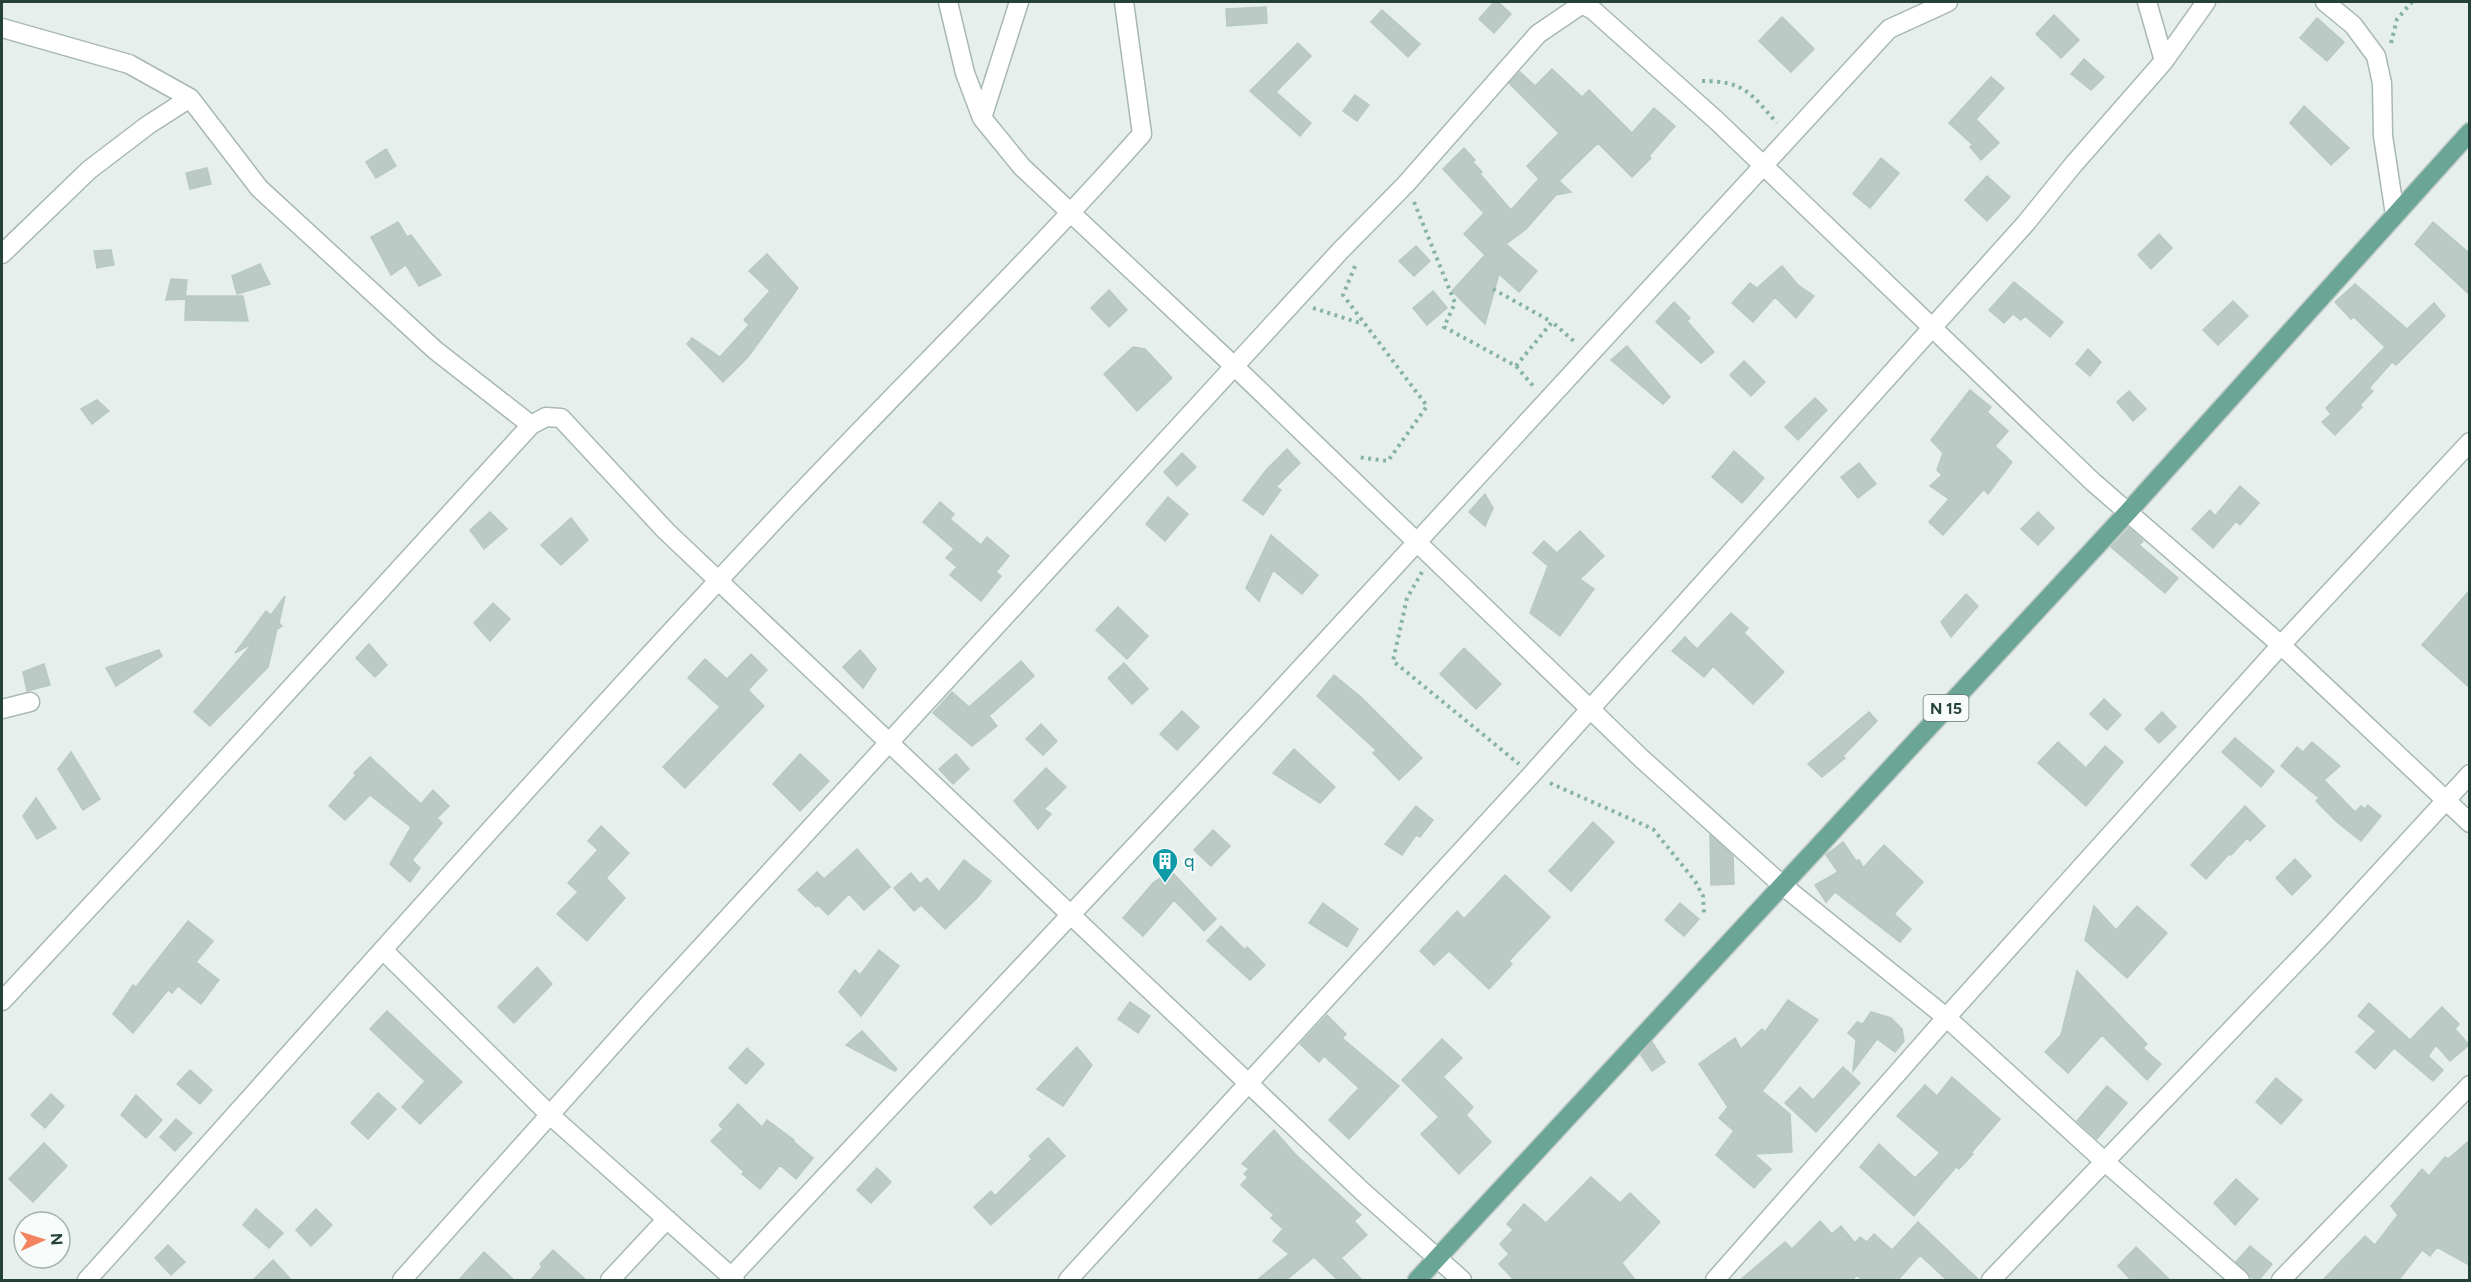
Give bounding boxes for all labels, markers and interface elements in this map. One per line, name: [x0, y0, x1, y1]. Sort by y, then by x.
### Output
road number: N 15: [1924, 695, 1968, 721]
building icon: q: [1150, 846, 1180, 884]
place label: q: [1184, 850, 1194, 872]
north arrow: [12, 1210, 72, 1270]
text: N: [47, 1233, 66, 1246]

